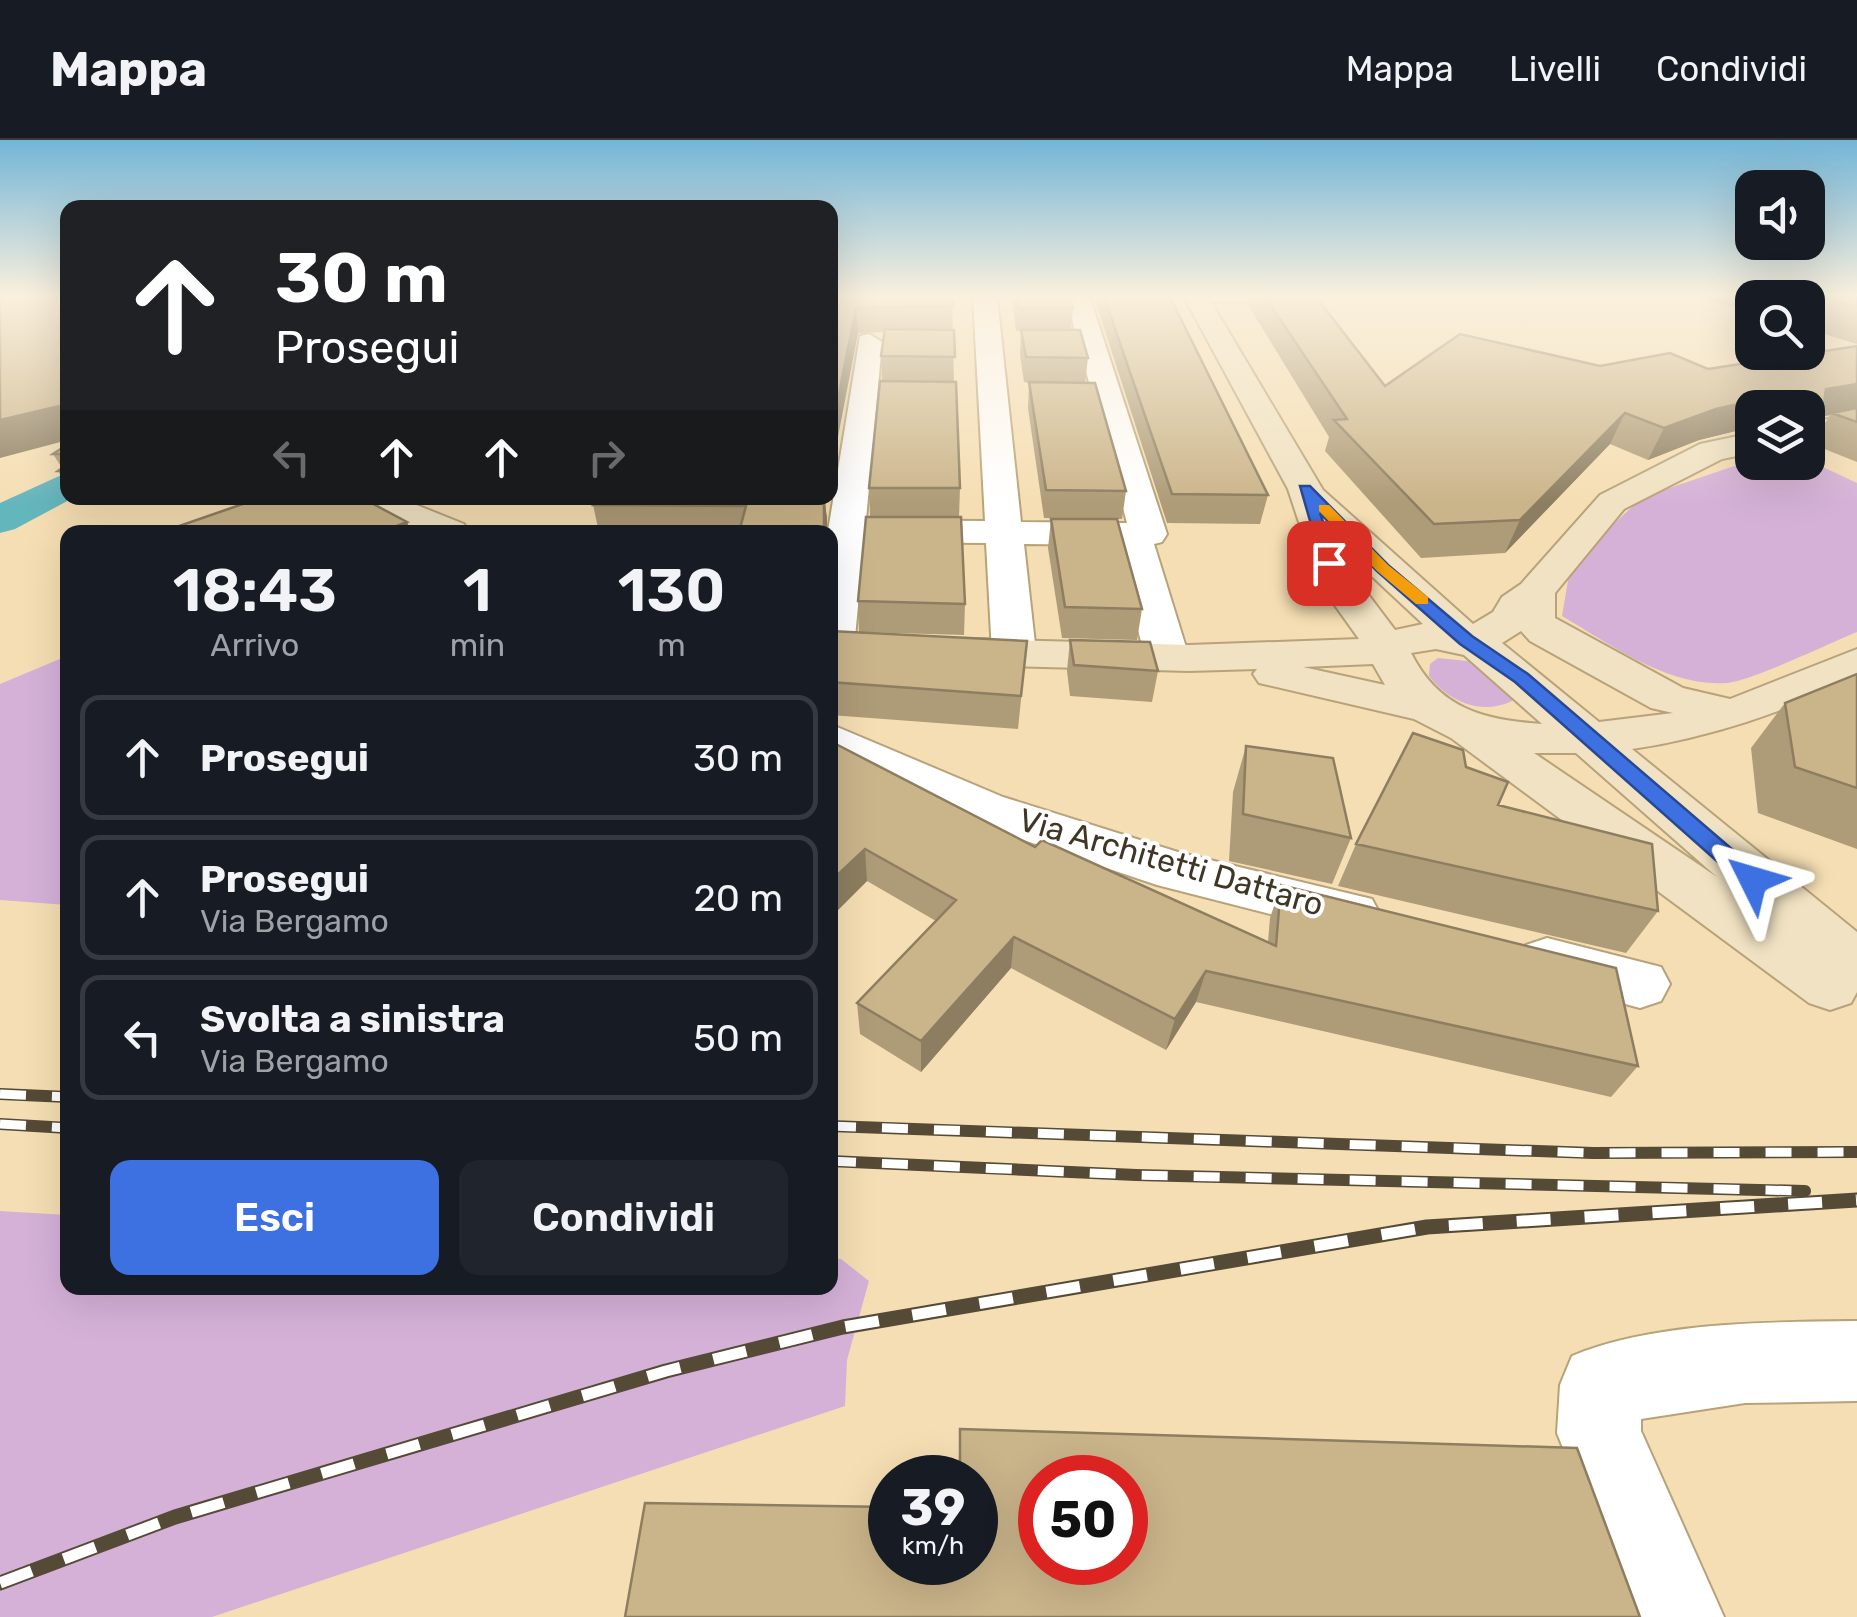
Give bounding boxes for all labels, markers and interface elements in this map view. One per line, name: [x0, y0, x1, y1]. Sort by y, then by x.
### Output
text: Mappa: [50, 41, 207, 98]
text: Mappa: [1346, 48, 1454, 90]
text: Livelli: [1509, 48, 1601, 90]
text: Condividi: [1656, 48, 1807, 90]
map controls: [1735, 170, 1825, 480]
button: sound: [1735, 170, 1825, 260]
text: 30 m: [275, 237, 448, 320]
icon: ahead: [110, 240, 240, 370]
button: search: [1735, 280, 1825, 370]
text: Prosegui: [275, 321, 459, 374]
button: layers: [1735, 390, 1825, 480]
icon: left: [264, 430, 319, 485]
icon: ahead: [369, 430, 424, 485]
icon: ahead: [474, 430, 529, 485]
icon: right: [579, 430, 634, 485]
pin: [1287, 521, 1372, 606]
icon: arrive: [1302, 536, 1357, 591]
text: 18:43: [173, 555, 337, 626]
text: 1: [463, 555, 492, 626]
text: 130: [618, 555, 725, 626]
text: Arrivo: [210, 626, 299, 664]
text: min: [450, 626, 505, 664]
text: m: [657, 626, 686, 664]
icon: ahead: [115, 730, 170, 785]
text: Prosegui: [200, 735, 369, 781]
text: 30 m: [693, 735, 783, 781]
street label: Via Architetti Dattaro: [1014, 800, 1328, 924]
position arrow: [1701, 828, 1805, 932]
text: Prosegui: [200, 856, 369, 902]
icon: ahead: [115, 870, 170, 925]
text: 20 m: [693, 875, 783, 921]
text: Via Bergamo: [200, 902, 389, 940]
text: Svolta a sinistra: [200, 996, 505, 1042]
icon: left: [115, 1010, 170, 1065]
text: 50 m: [693, 1015, 783, 1061]
text: Via Bergamo: [200, 1042, 389, 1080]
button: Esci: [110, 1160, 439, 1275]
button: Condividi: [459, 1160, 788, 1275]
speed limit sign: 50: [1018, 1455, 1148, 1585]
text: 39: [901, 1478, 966, 1538]
text: km/h: [902, 1531, 964, 1560]

